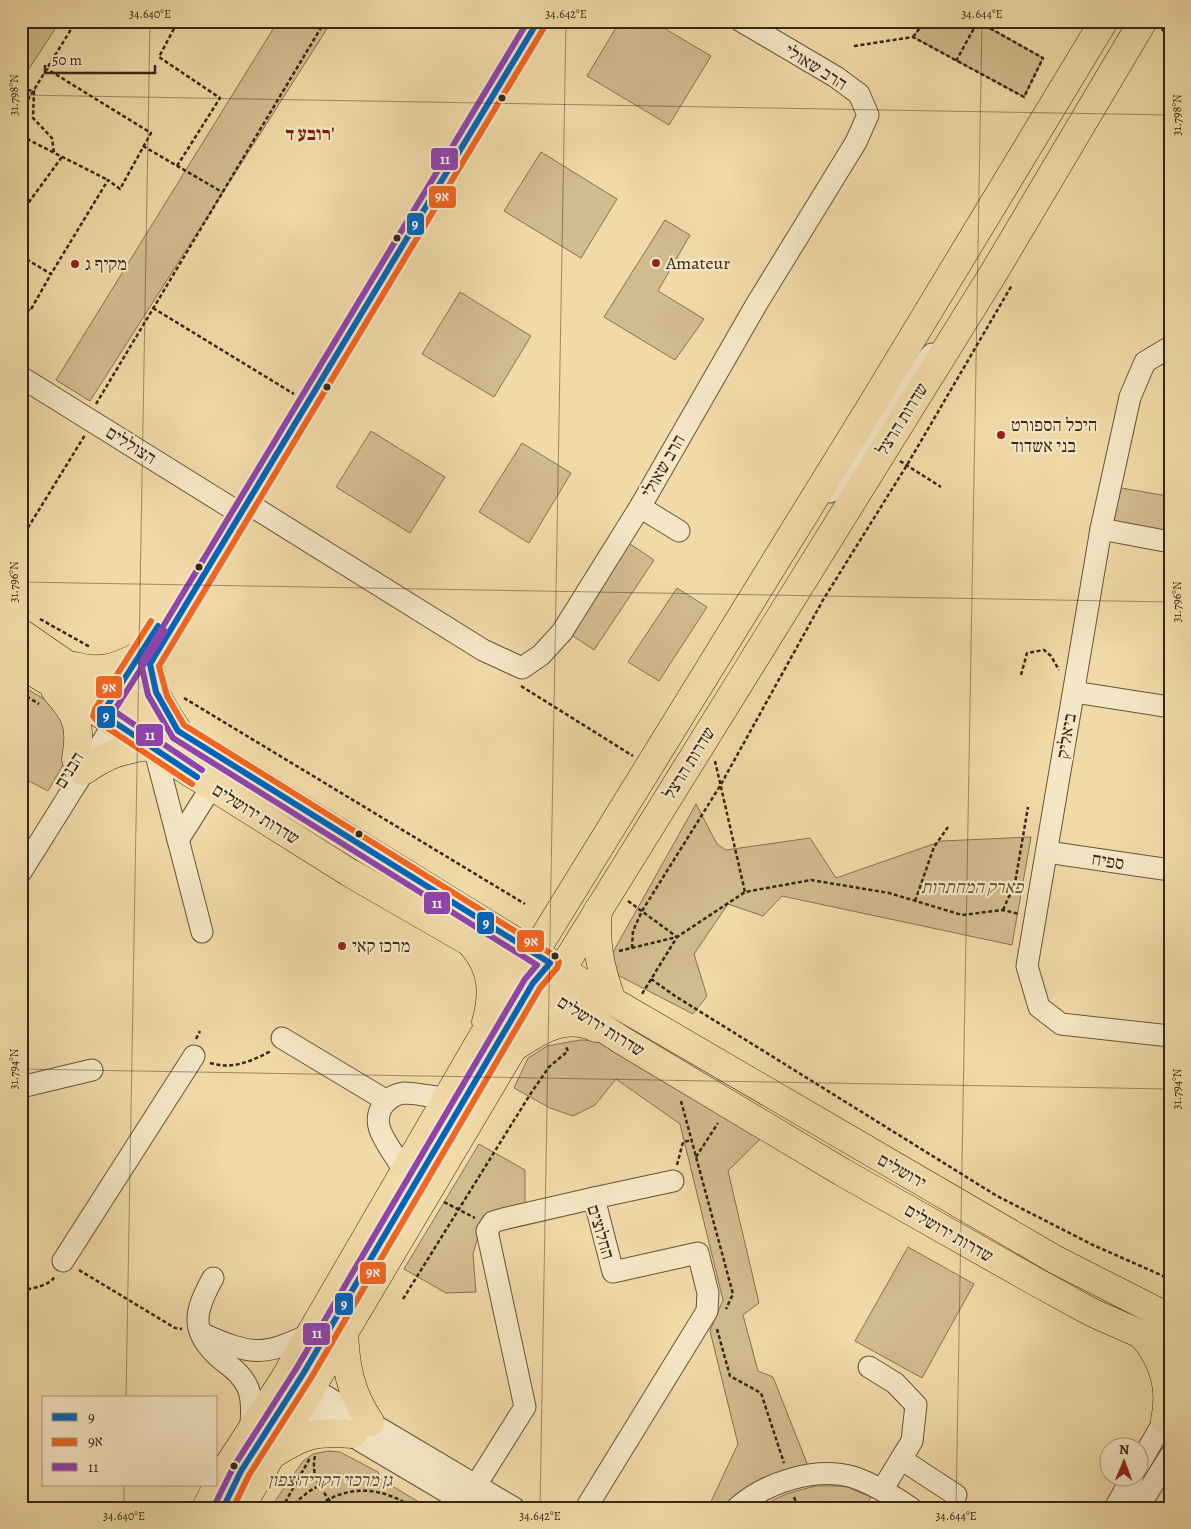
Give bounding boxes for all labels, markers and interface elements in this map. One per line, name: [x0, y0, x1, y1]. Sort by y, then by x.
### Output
text: 34.640°E: [129, 6, 171, 22]
text: 34.642°E: [545, 6, 587, 22]
text: 34.644°E: [961, 6, 1003, 22]
street label: הרב שאולי: [780, 38, 852, 96]
scale bar: [45, 42, 155, 74]
text: 50 m: [52, 50, 82, 70]
text: 31.798°N: [6, 74, 22, 116]
unlabelled marker: [497, 93, 507, 103]
text: 31.798°N: [1169, 94, 1185, 136]
district label: רובע ד': [285, 121, 335, 147]
line badge: 11: [430, 147, 459, 171]
text: 11: [440, 150, 450, 169]
line badge: 9א: [428, 185, 457, 209]
text: 9א: [435, 187, 449, 206]
line badge: 9: [406, 212, 425, 236]
text: 9: [412, 215, 419, 234]
unlabelled marker: [392, 233, 402, 243]
place label: Amateur: [665, 251, 730, 275]
place label: מקיף ג: [85, 252, 127, 276]
marker: Amateur: [650, 257, 662, 269]
marker: מקיף ג: [69, 258, 81, 270]
street label: שדרות הרצל: [870, 378, 934, 460]
unlabelled marker: [322, 382, 332, 392]
place label: היכל הספורט בני אשדוד: [1011, 413, 1097, 458]
street label: הצוללים: [101, 420, 161, 470]
marker: היכל הספורט בני אשדוד: [995, 429, 1007, 441]
street label: הרב שאולי: [635, 430, 691, 502]
text: 31.796°N: [6, 561, 22, 603]
unlabelled marker: [194, 562, 204, 572]
text: 31.796°N: [1169, 581, 1185, 623]
line badge: 9א: [95, 675, 123, 699]
text: 9א: [102, 678, 116, 697]
line badge: 9: [96, 705, 116, 729]
text: 9: [103, 707, 110, 726]
street label: ביאליק: [1050, 711, 1082, 761]
street label: שדרות הרצל: [657, 722, 721, 804]
line badge: 11: [135, 723, 164, 747]
text: 11: [145, 726, 155, 745]
street label: הבנים: [49, 747, 89, 793]
street label: שדרות ירושלים: [208, 778, 304, 850]
unlabelled marker: [354, 829, 364, 839]
street label: ספיח: [1090, 847, 1126, 875]
park label: פארק המחתרות: [921, 875, 1024, 899]
line badge: 11: [423, 891, 451, 915]
text: 11: [432, 894, 442, 913]
line badge: 9: [476, 911, 495, 935]
text: 9: [483, 914, 490, 933]
line badge: 9א: [516, 929, 545, 953]
text: 9א: [524, 932, 538, 951]
place label: מרכז קאי: [352, 934, 410, 958]
marker: מרכז קאי: [336, 940, 348, 952]
unlabelled marker: [550, 951, 560, 961]
street label: שדרות ירושלים: [553, 990, 649, 1062]
text: 31.794°N: [6, 1048, 22, 1089]
text: 31.794°N: [1169, 1068, 1185, 1109]
street label: ירושלים: [873, 1147, 931, 1195]
street label: שדרות ירושלים: [900, 1198, 998, 1268]
street label: החלוצים: [581, 1202, 621, 1262]
line badge: 9א: [359, 1261, 387, 1285]
text: 9א: [366, 1263, 380, 1282]
line badge: 9: [334, 1292, 354, 1316]
text: 9: [341, 1295, 348, 1314]
line badge: 11: [302, 1322, 331, 1346]
text: 11: [312, 1324, 322, 1343]
legend: [42, 1396, 218, 1486]
text: 9: [88, 1407, 95, 1427]
text: 9א: [88, 1431, 103, 1451]
north arrow: [1098, 1436, 1148, 1486]
text: N: [1119, 1440, 1129, 1459]
text: 11: [88, 1457, 98, 1477]
unlabelled marker: [229, 1461, 239, 1471]
park label: גן מרכזי הקריה צפון: [268, 1468, 393, 1492]
text: 34.640°E: [103, 1508, 145, 1524]
text: 34.642°E: [519, 1508, 561, 1524]
text: 34.644°E: [935, 1508, 977, 1524]

